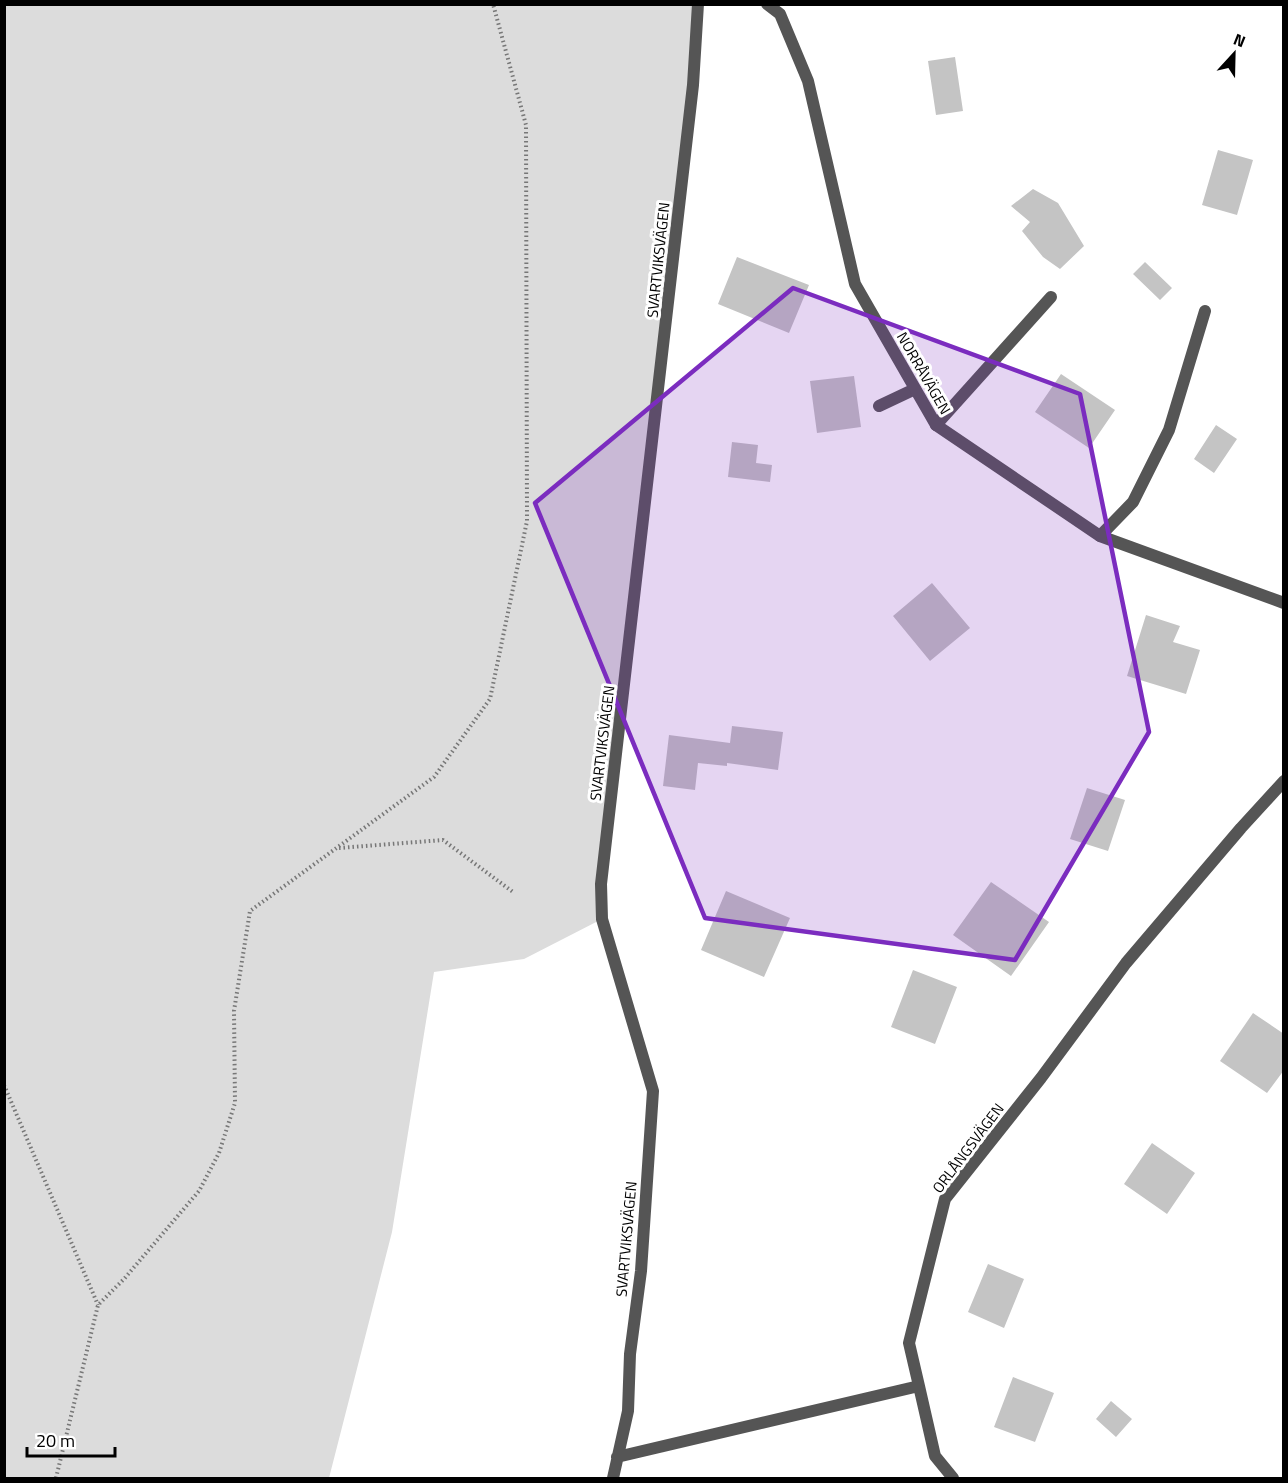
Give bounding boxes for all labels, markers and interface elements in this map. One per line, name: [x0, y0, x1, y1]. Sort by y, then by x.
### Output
north arrow: [1204, 24, 1264, 84]
text: N: [1230, 27, 1249, 53]
street label: SVARTVIKSVÄGEN: [641, 201, 675, 319]
street label: NORRÅVÄGEN: [891, 328, 957, 418]
street label: SVARTVIKSVÄGEN: [584, 684, 620, 802]
street label: ORLÅNGSVÄGEN: [927, 1098, 1009, 1198]
street label: SVARTVIKSVÄGEN: [609, 1180, 643, 1298]
scale bar: [27, 1420, 116, 1458]
text: 20 m: [36, 1427, 75, 1454]

